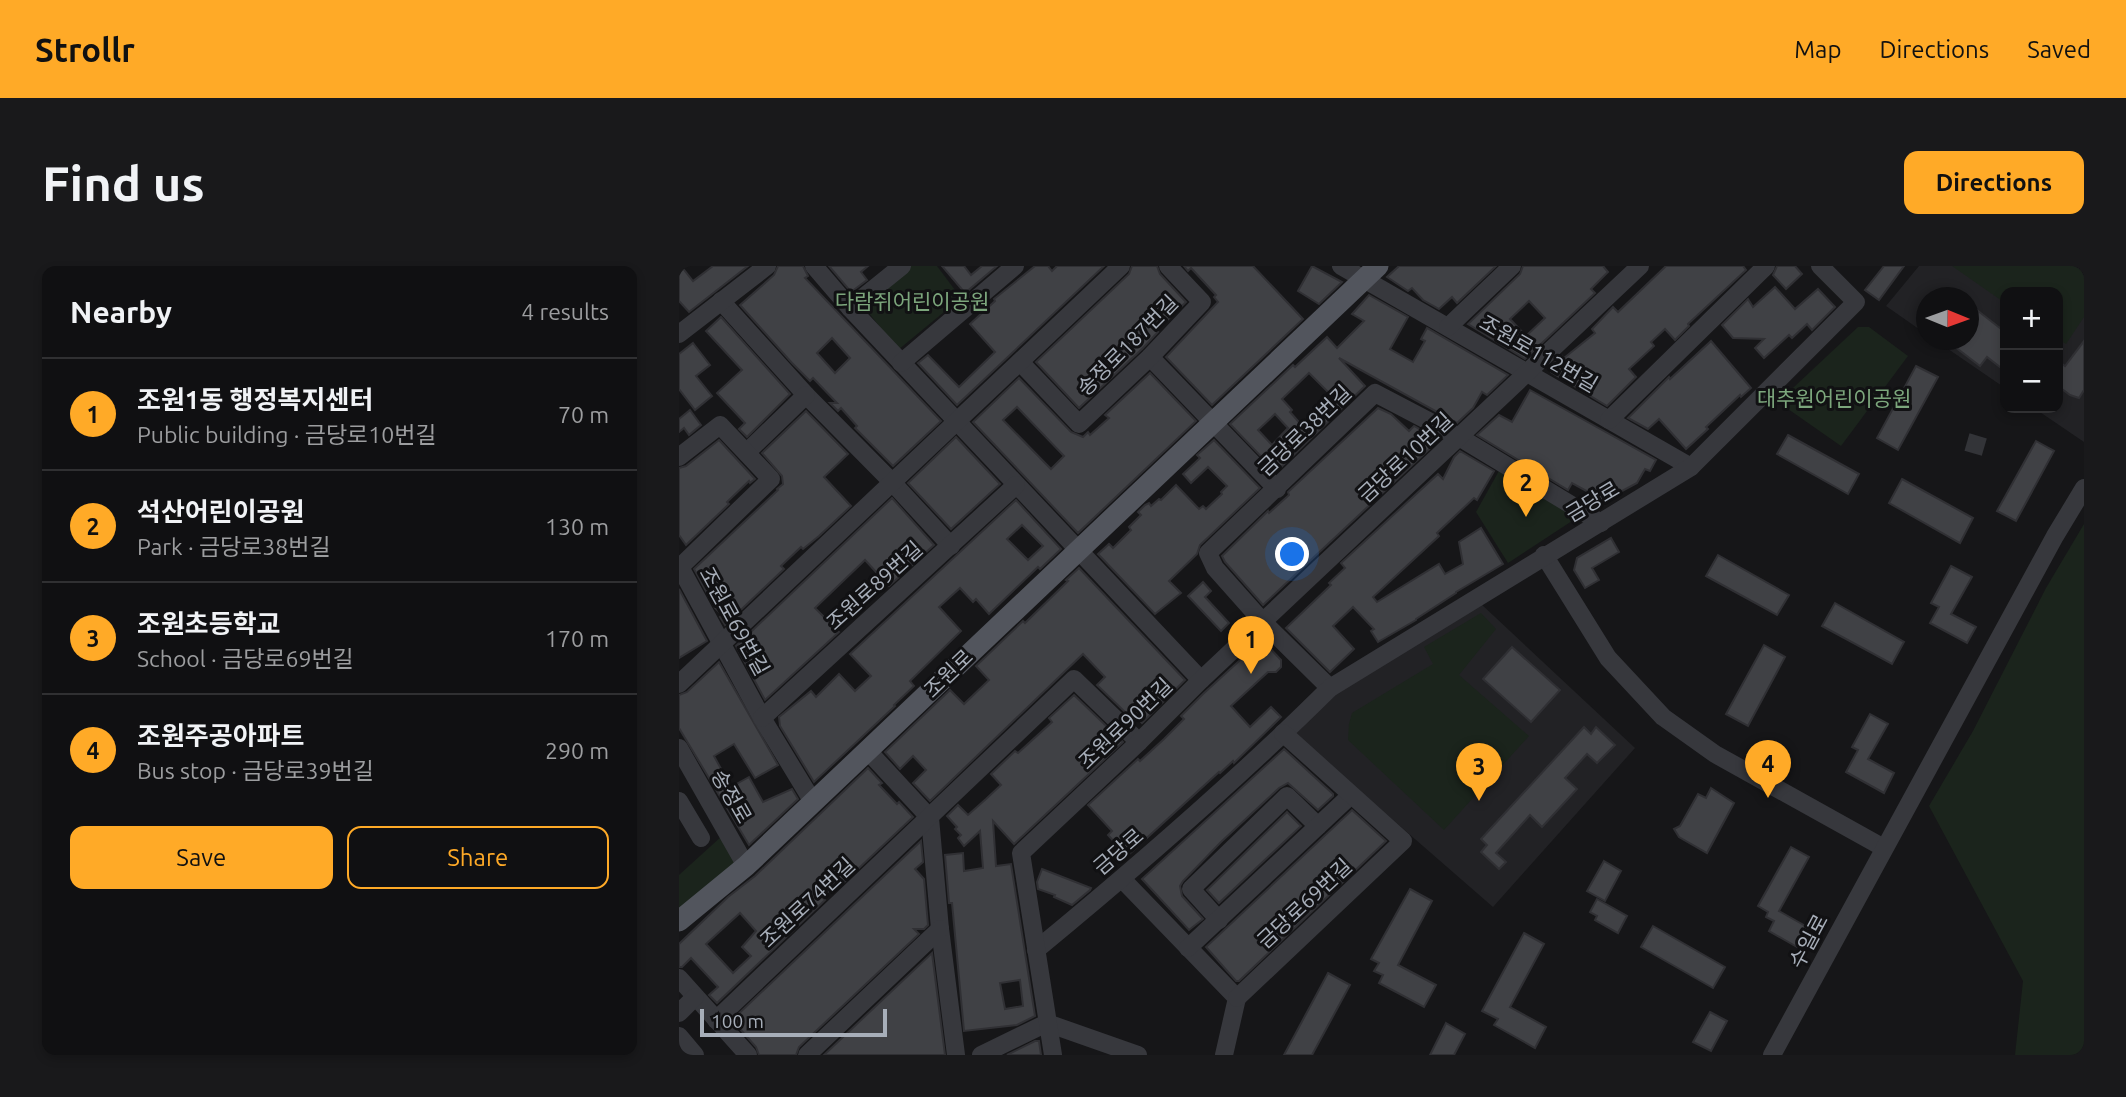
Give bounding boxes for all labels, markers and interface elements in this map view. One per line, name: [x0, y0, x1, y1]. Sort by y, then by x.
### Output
text: Strollr: [35, 31, 135, 68]
text: Map: [1794, 36, 1841, 63]
text: Directions: [1879, 36, 1989, 63]
text: Saved: [2027, 36, 2091, 63]
button: Directions: [1904, 151, 2084, 214]
text: Find us: [42, 155, 205, 210]
north arrow: [1916, 287, 1979, 350]
map controls: [2000, 287, 2063, 413]
button: +: [2000, 287, 2063, 350]
park label: 다람쥐어린이공원: [835, 289, 989, 313]
street label: 송정로187번길: [1072, 290, 1182, 400]
text: Nearby: [70, 295, 172, 329]
text: 4 results: [521, 299, 609, 324]
street label: 조원로112번길: [1476, 310, 1602, 396]
button: −: [2000, 350, 2063, 413]
street label: 금당로38번길: [1252, 380, 1356, 480]
text: 조원1동 행정복지센터: [137, 385, 373, 414]
park label: 대추원어린이공원: [1757, 386, 1911, 410]
text: 1: [87, 402, 99, 427]
text: 70 m: [558, 402, 609, 427]
street label: 금당로10번길: [1353, 407, 1457, 507]
text: Public building · 금당로10번길: [137, 422, 436, 447]
pin: 2: [1503, 459, 1549, 517]
street label: 금당로: [1561, 476, 1623, 526]
text: 석산어린이공원: [137, 497, 304, 526]
text: 2: [87, 514, 99, 539]
text: 130 m: [545, 514, 609, 539]
text: Park · 금당로38번길: [137, 534, 331, 559]
street label: 조원로89번길: [821, 536, 927, 634]
your location: [1275, 537, 1309, 571]
street label: 조원로69번길: [695, 563, 775, 679]
text: 조원초등학교: [137, 609, 281, 638]
pin: 1: [1228, 616, 1274, 674]
text: 3: [87, 626, 99, 651]
text: 170 m: [545, 626, 609, 651]
street label: 조원로: [919, 644, 977, 702]
text: School · 금당로69번길: [137, 646, 354, 671]
street label: 조원로90번길: [1073, 673, 1177, 773]
text: 조원주공아파트: [137, 721, 304, 750]
text: 4: [87, 738, 99, 763]
text: 290 m: [545, 738, 609, 763]
pin: 4: [1745, 740, 1791, 798]
pin: 3: [1456, 743, 1502, 801]
text: Bus stop · 금당로39번길: [137, 758, 374, 783]
street label: 송정로: [707, 765, 757, 827]
street label: 금당로: [1088, 823, 1148, 879]
button: Save: [70, 826, 333, 889]
button: Share: [347, 826, 609, 889]
street label: 조원로74번길: [755, 852, 859, 952]
street label: 금당로69번길: [1252, 853, 1356, 953]
street label: 수일로: [1784, 910, 1832, 972]
scale bar: [700, 1006, 887, 1038]
text: 100 m: [711, 1010, 764, 1032]

